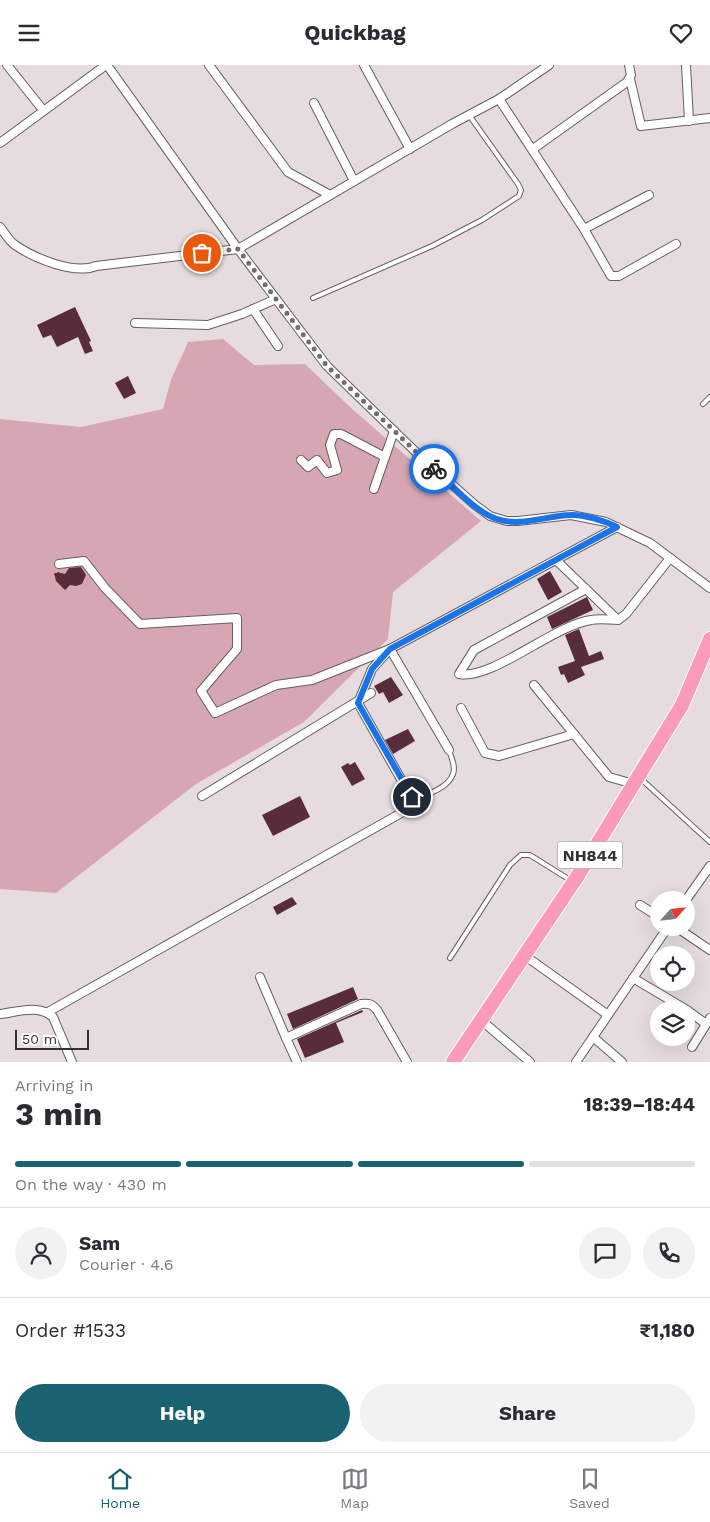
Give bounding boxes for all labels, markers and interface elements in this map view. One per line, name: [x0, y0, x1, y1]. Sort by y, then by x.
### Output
icon: menu: [15, 19, 43, 47]
icon: heart: [667, 19, 695, 47]
text: Quickbag: [304, 20, 406, 45]
pin: [181, 232, 223, 274]
icon: bag: [188, 239, 216, 267]
courier: [409, 444, 459, 494]
icon: bike: [420, 455, 448, 483]
pin: [391, 776, 433, 818]
icon: home: [398, 783, 426, 811]
road number: NH844: [558, 841, 622, 869]
north arrow: [650, 891, 695, 936]
map controls: [650, 891, 695, 1046]
button: locate: [650, 946, 695, 991]
button: layers: [650, 1001, 695, 1046]
scale bar: [15, 1027, 89, 1050]
text: 50 m: [22, 1031, 57, 1047]
text: Arriving in: [15, 1076, 93, 1095]
text: 18:39–18:44: [583, 1093, 695, 1116]
text: 3 min: [15, 1095, 102, 1133]
text: On the way · 430 m: [15, 1175, 167, 1194]
button: person: [15, 1227, 67, 1279]
button: chat: [579, 1227, 631, 1279]
button: phone: [643, 1227, 695, 1279]
text: Sam: [79, 1232, 120, 1255]
text: Courier · 4.6: [79, 1255, 174, 1274]
text: Order #1533: [15, 1319, 126, 1342]
text: ₹1,180: [639, 1319, 695, 1342]
button: Help: [15, 1384, 350, 1442]
button: Share: [360, 1384, 695, 1442]
tab: Home: [100, 1465, 140, 1511]
tab: Map: [340, 1465, 369, 1511]
tab: Saved: [569, 1465, 610, 1511]

